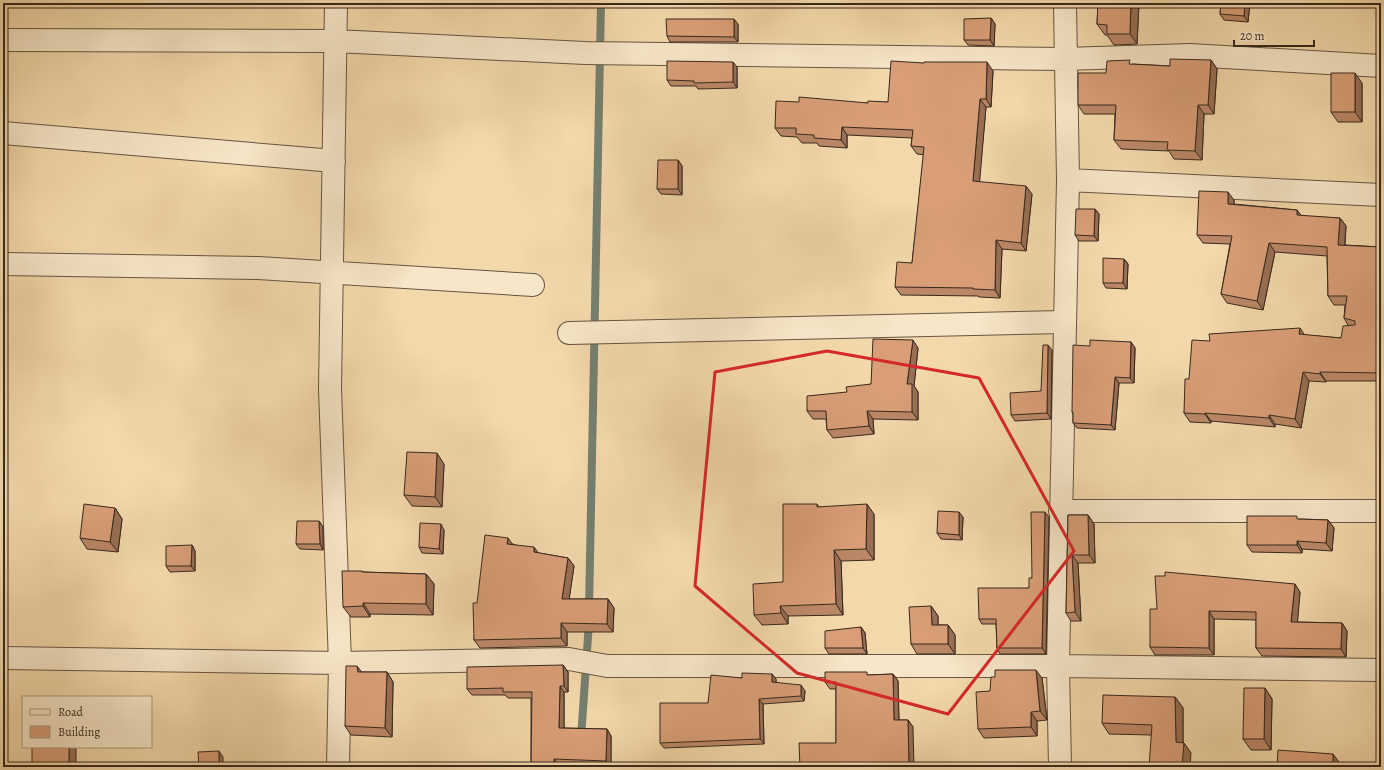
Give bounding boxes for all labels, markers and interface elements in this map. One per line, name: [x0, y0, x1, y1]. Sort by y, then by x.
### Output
scale bar: [1234, 22, 1314, 48]
text: 20 m: [1240, 28, 1264, 44]
legend: [22, 696, 152, 748]
text: Road: [58, 704, 84, 720]
text: Building: [58, 724, 100, 740]

